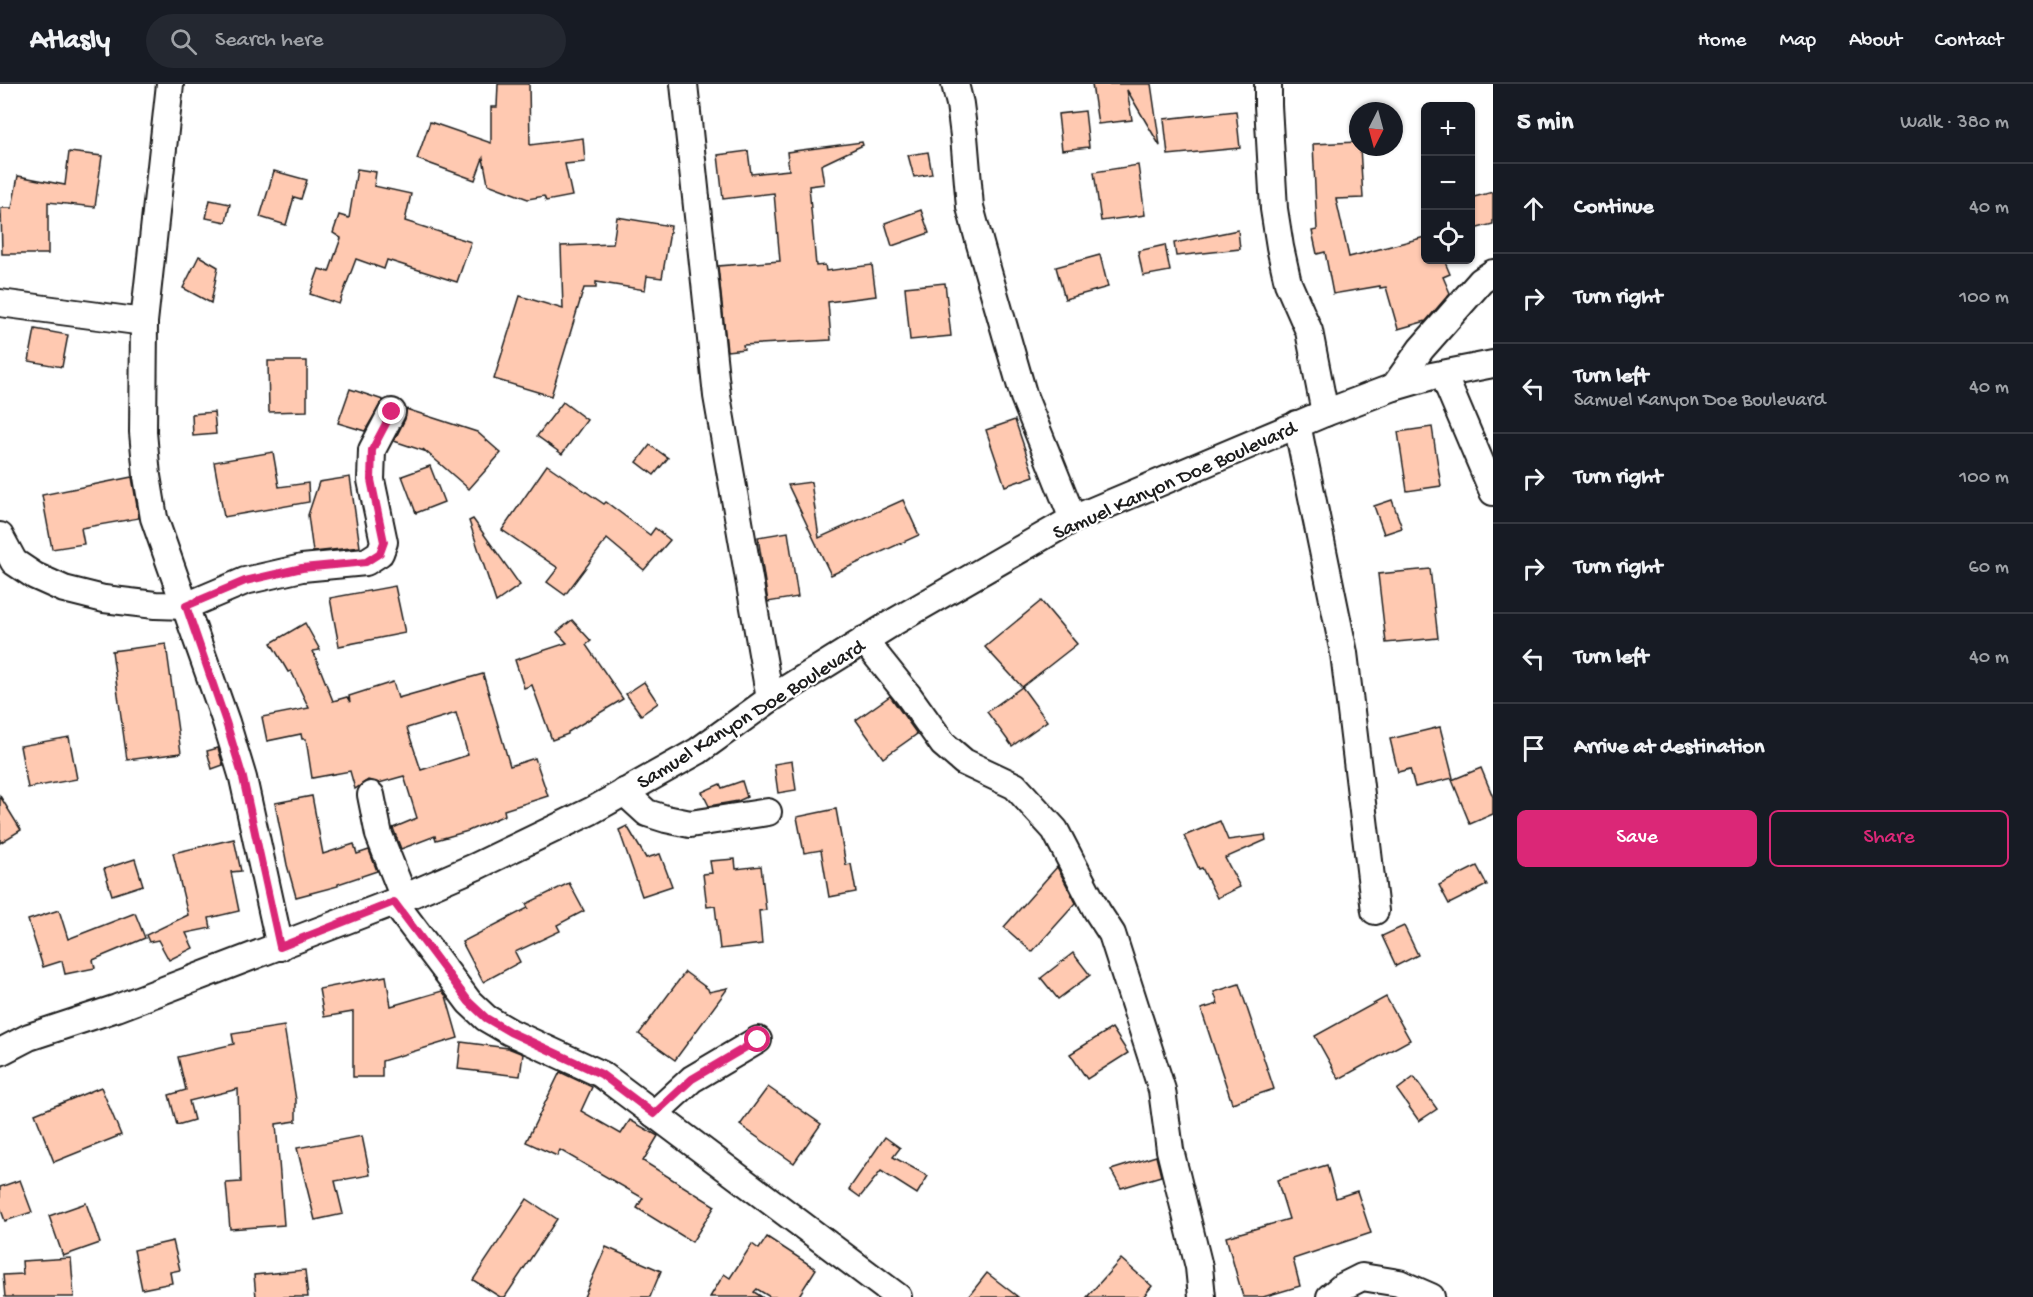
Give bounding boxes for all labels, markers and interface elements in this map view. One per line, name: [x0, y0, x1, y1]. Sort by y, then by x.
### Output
search box: [146, 14, 566, 68]
text: Atlasly: [30, 25, 110, 58]
icon: search: [167, 25, 200, 58]
text: Search here: [215, 28, 323, 54]
text: Home: [1698, 29, 1746, 54]
text: Map: [1779, 29, 1816, 54]
text: About: [1849, 29, 1902, 54]
text: Contact: [1935, 29, 2003, 54]
north arrow: [1349, 102, 1403, 156]
map controls: [1421, 102, 1475, 264]
button: +: [1421, 102, 1475, 156]
text: 5 min: [1517, 108, 1573, 139]
text: Walk · 380 m: [1900, 112, 2009, 135]
button: −: [1421, 156, 1475, 210]
icon: ahead: [1517, 192, 1550, 225]
text: Continue: [1574, 195, 1654, 221]
text: 40 m: [1969, 197, 2009, 220]
button: locate: [1421, 210, 1475, 264]
icon: right: [1517, 282, 1550, 315]
text: Turn right: [1574, 285, 1662, 311]
text: 100 m: [1959, 287, 2009, 310]
text: Turn left: [1574, 364, 1648, 390]
icon: left: [1517, 372, 1550, 405]
text: 40 m: [1969, 377, 2009, 400]
text: Samuel Kanyon Doe Boulevard: [1574, 390, 1825, 413]
route end: [378, 398, 404, 424]
street label: Samuel Kanyon Doe Boulevard: [1050, 416, 1303, 547]
icon: right: [1517, 462, 1550, 495]
text: Turn right: [1574, 465, 1662, 491]
text: 100 m: [1959, 467, 2009, 490]
icon: right: [1517, 552, 1550, 585]
text: Turn right: [1574, 555, 1662, 581]
text: 60 m: [1969, 557, 2009, 580]
street label: Samuel Kanyon Doe Boulevard: [633, 635, 872, 797]
icon: left: [1517, 642, 1550, 675]
text: Turn left: [1574, 645, 1648, 671]
text: 40 m: [1969, 647, 2009, 670]
icon: arrive: [1517, 732, 1550, 765]
text: Arrive at destination: [1574, 735, 1764, 761]
button: Save: [1517, 810, 1757, 867]
button: Share: [1769, 810, 2009, 867]
route start: [744, 1026, 770, 1052]

